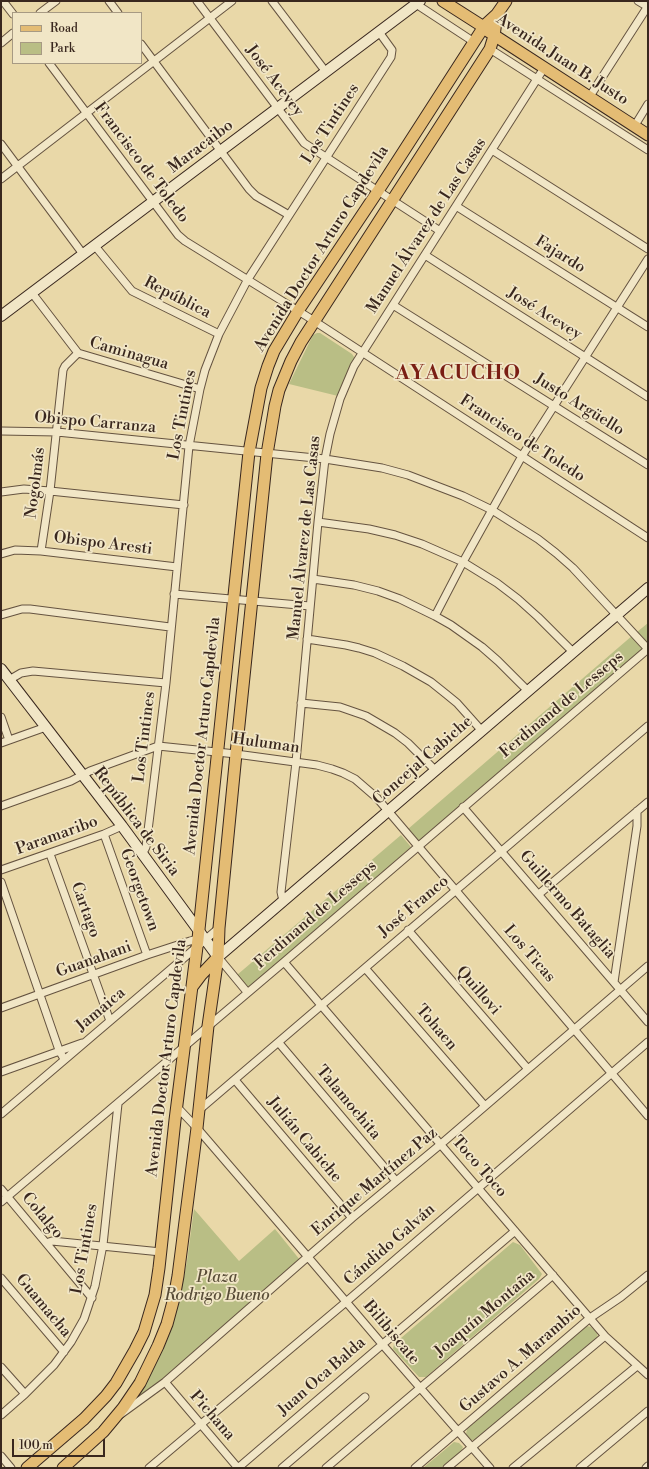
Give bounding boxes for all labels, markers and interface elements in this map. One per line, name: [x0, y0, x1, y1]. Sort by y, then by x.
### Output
street label: Avenida Juan B. Justo: [492, 10, 632, 110]
legend: [12, 12, 142, 64]
text: Road: [50, 21, 78, 36]
text: Park: [50, 41, 75, 56]
street label: José Acevey: [241, 42, 307, 120]
street label: Los Tintines: [298, 80, 364, 168]
street label: Francisco de Toledo: [89, 99, 193, 227]
street label: Maracaibo: [165, 116, 237, 178]
street label: Manuel Álvarez de Las Casas: [363, 135, 491, 317]
street label: Avenida Doctor Arturo Capdevila: [251, 143, 393, 355]
street label: Fajardo: [531, 232, 589, 278]
street label: República: [140, 273, 214, 323]
street label: José Acevey: [503, 284, 585, 344]
street label: Caminagua: [87, 334, 171, 374]
district label: AYACUCHO: [395, 362, 521, 386]
street label: Los Tintines: [165, 368, 201, 462]
street label: Justo Argüello: [530, 370, 628, 440]
street label: Francisco de Toledo: [456, 391, 588, 487]
street label: Obispo Carranza: [33, 408, 157, 438]
street label: Manuel Álvarez de Las Casas: [285, 435, 325, 641]
street label: Nogolmás: [22, 446, 50, 520]
street label: Obispo Aresti: [53, 528, 153, 560]
street label: Avenida Doctor Arturo Capdevila: [181, 616, 225, 856]
street label: Ferdinand de Lesseps: [496, 648, 628, 762]
street label: Los Tintines: [130, 690, 160, 784]
street label: Concejal Cabiche: [369, 712, 477, 810]
street label: Huluman: [231, 730, 301, 758]
street label: República de Siria: [89, 764, 183, 880]
street label: Paramaribo: [13, 812, 101, 860]
street label: Georgetown: [115, 846, 163, 934]
street label: Guillermo Bataglia: [515, 847, 619, 963]
street label: Ferdinand de Lesseps: [251, 857, 381, 973]
street label: José Franco: [375, 872, 453, 942]
street label: Cartago: [66, 880, 104, 940]
street label: Los Ticas: [499, 921, 559, 987]
street label: Guanahani: [54, 937, 134, 983]
street label: Avenida Doctor Arturo Capdevila: [143, 938, 191, 1178]
street label: Quillovi: [452, 963, 504, 1019]
street label: Jamaica: [72, 984, 130, 1036]
street label: Tohaen: [411, 1001, 461, 1055]
street label: Talamochita: [311, 1062, 385, 1144]
street label: Julián Cabiche: [263, 1093, 345, 1187]
street label: Enrique Martínez Paz: [308, 1124, 442, 1240]
street label: Toco Toco: [447, 1132, 511, 1202]
street label: Colalgo: [17, 1189, 67, 1243]
street label: Cándido Galván: [340, 1200, 440, 1290]
street label: Los Tintines: [68, 1202, 102, 1296]
street label: Joaquín Montaña: [431, 1266, 539, 1362]
park label: Plaza Rodrigo Bueno: [164, 1268, 270, 1306]
street label: Guamacha: [11, 1270, 75, 1342]
street label: Bilibiscate: [359, 1297, 423, 1369]
street label: Gustavo A. Marambio: [456, 1301, 586, 1417]
street label: Juan Oca Balda: [274, 1334, 370, 1420]
street label: Pichana: [185, 1387, 239, 1445]
scale bar: [14, 1431, 107, 1457]
text: 100 m: [19, 1438, 53, 1453]

